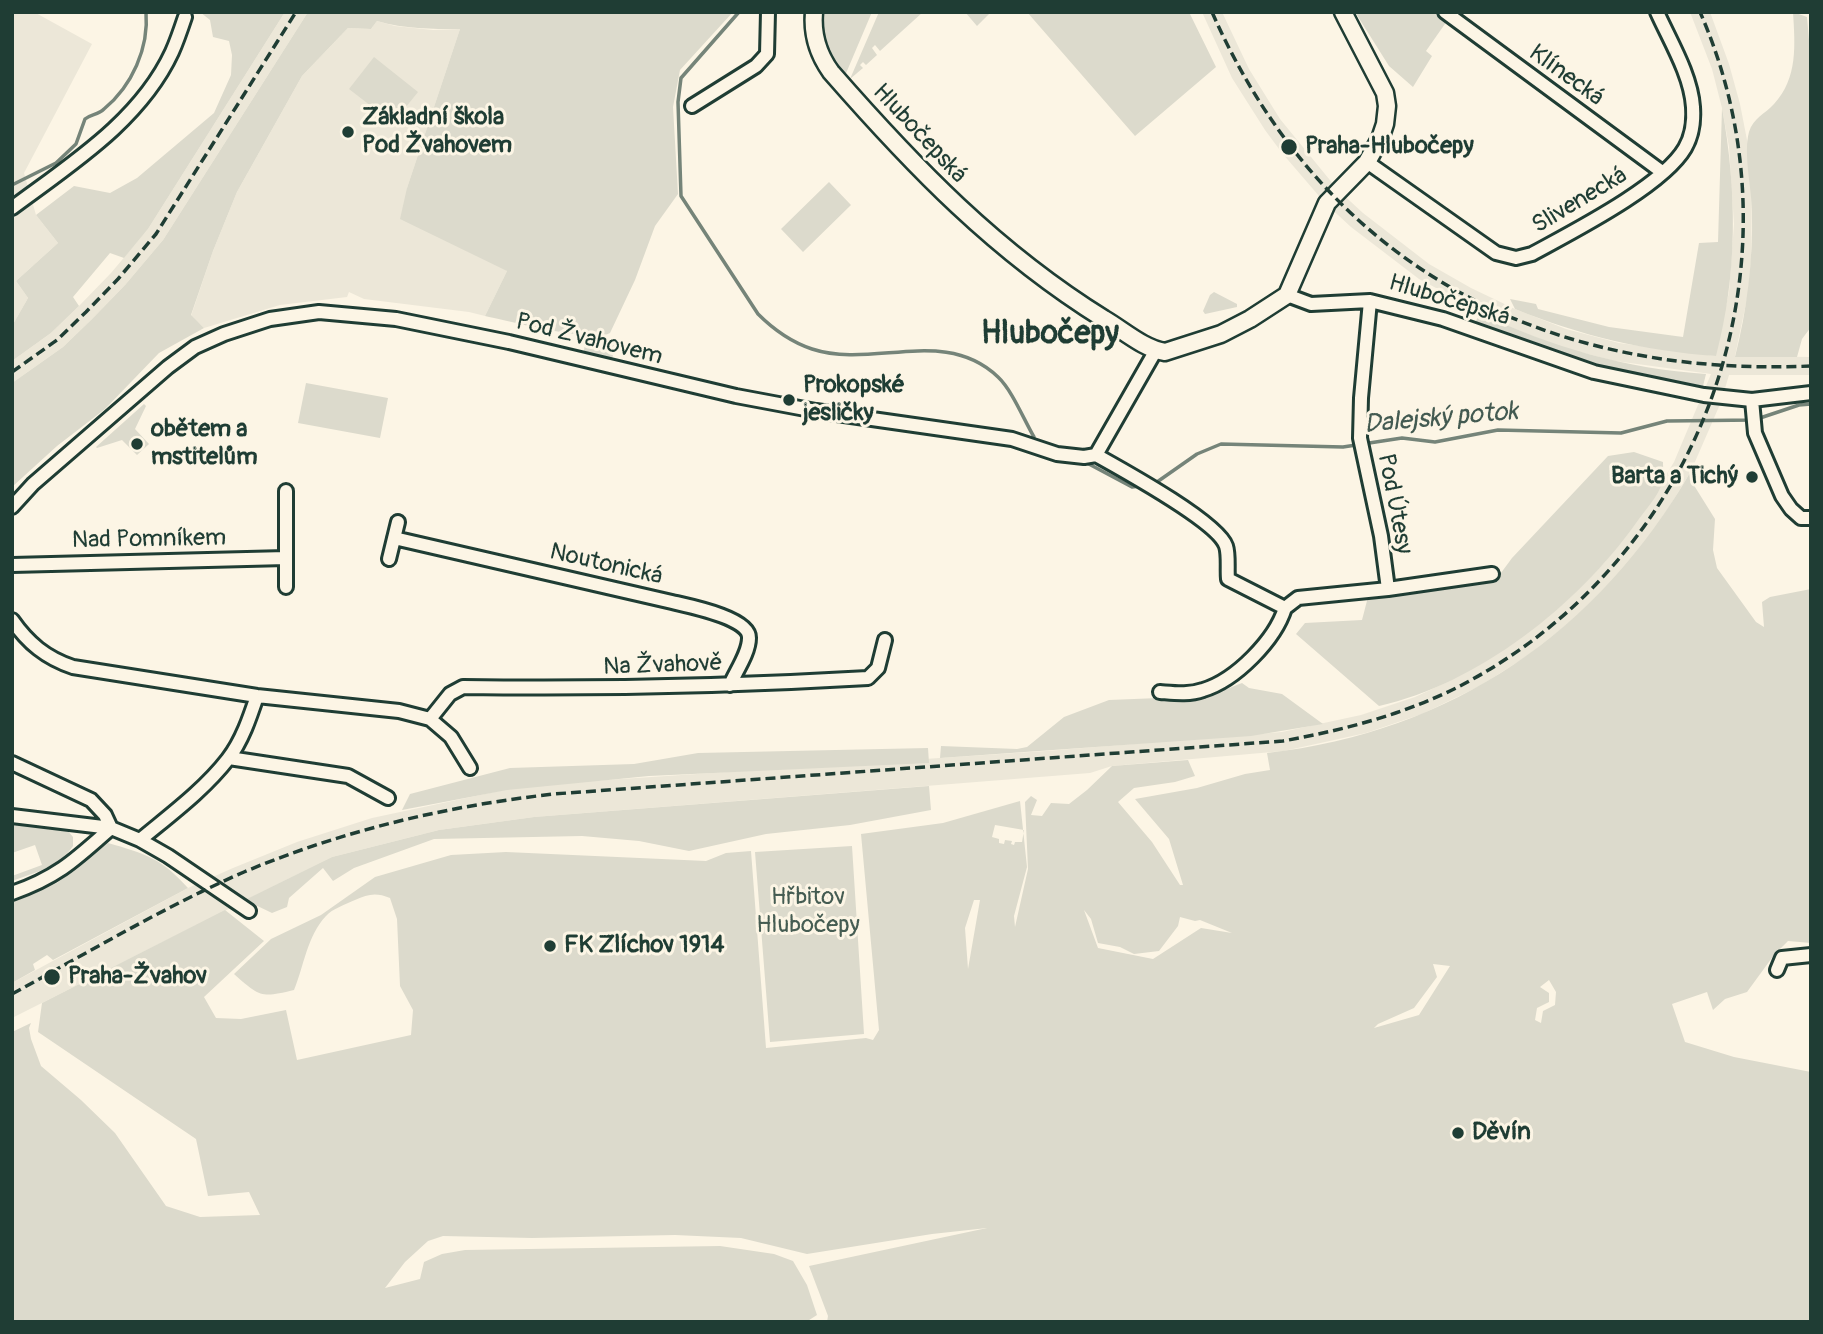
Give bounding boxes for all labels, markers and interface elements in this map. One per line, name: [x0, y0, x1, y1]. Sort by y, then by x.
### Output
street label: Klínecká: [1523, 39, 1609, 113]
street label: Hlubočepská: [866, 78, 972, 190]
place label: Základní škola Pod Žvahovem: [362, 104, 512, 160]
marker: Základní škola Pod Žvahovem: [340, 124, 356, 140]
place label: Praha-Hlubočepy: [1305, 133, 1474, 161]
marker: Praha-Hlubočepy: [1279, 137, 1299, 157]
street label: Slivenecká: [1527, 161, 1633, 241]
street label: Hlubočepská: [1385, 269, 1513, 333]
street label: Pod Žvahovem: [513, 308, 665, 372]
district label: Hlubočepy: [981, 316, 1119, 354]
place label: Prokopské jesličky: [803, 372, 905, 428]
marker: Prokopské jesličky: [781, 392, 797, 408]
water label: Dalejský potok: [1363, 397, 1519, 441]
place label: obětem a mstitelům: [151, 416, 258, 472]
marker: obětem a mstitelům: [129, 436, 145, 452]
street label: Pod Útesy: [1370, 451, 1418, 557]
place label: Barta a Tichý: [1611, 463, 1738, 491]
marker: Barta a Tichý: [1744, 469, 1760, 485]
street label: Nad Pomníkem: [72, 524, 226, 556]
street label: Noutonická: [547, 538, 665, 592]
street label: Na Žvahově: [603, 650, 723, 682]
park label: Hřbitov Hlubočepy: [756, 884, 860, 940]
place label: FK Zlíchov 1914: [564, 932, 724, 960]
marker: FK Zlíchov 1914: [542, 938, 558, 954]
place label: Praha-Žvahov: [68, 963, 207, 991]
marker: Praha-Žvahov: [42, 967, 62, 987]
place label: Děvín: [1472, 1119, 1531, 1147]
marker: Děvín: [1450, 1125, 1466, 1141]

